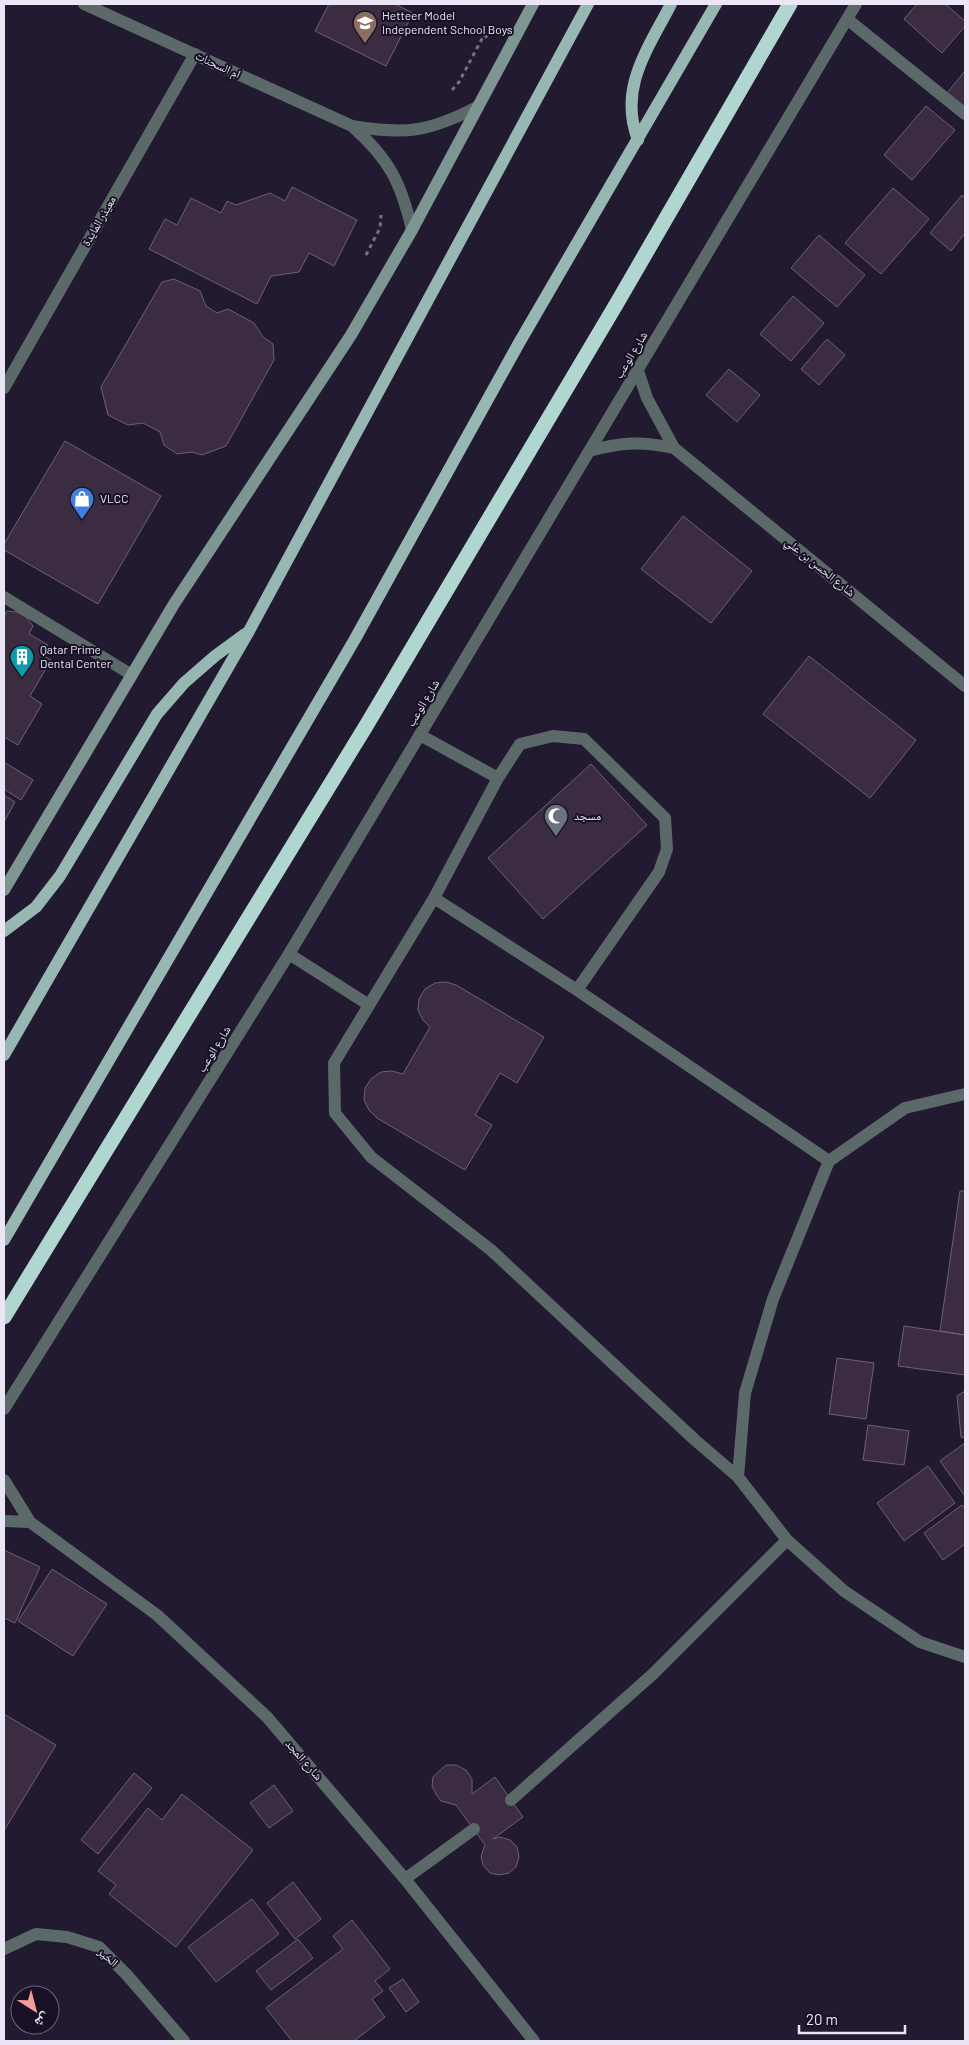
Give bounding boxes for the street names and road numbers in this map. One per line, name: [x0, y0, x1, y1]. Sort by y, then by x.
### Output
street label: ام السحنات: [193, 48, 243, 83]
street label: معيذر المايدة: [78, 193, 119, 249]
street label: شارع الوعب: [611, 328, 651, 381]
street label: شارع الحسن بن علي: [780, 534, 859, 602]
street label: شارع الوعب: [403, 676, 443, 729]
street label: شارع الوعب: [193, 1023, 235, 1075]
street label: شارع المجد: [282, 1736, 326, 1784]
street label: الخير: [94, 1943, 122, 1970]

